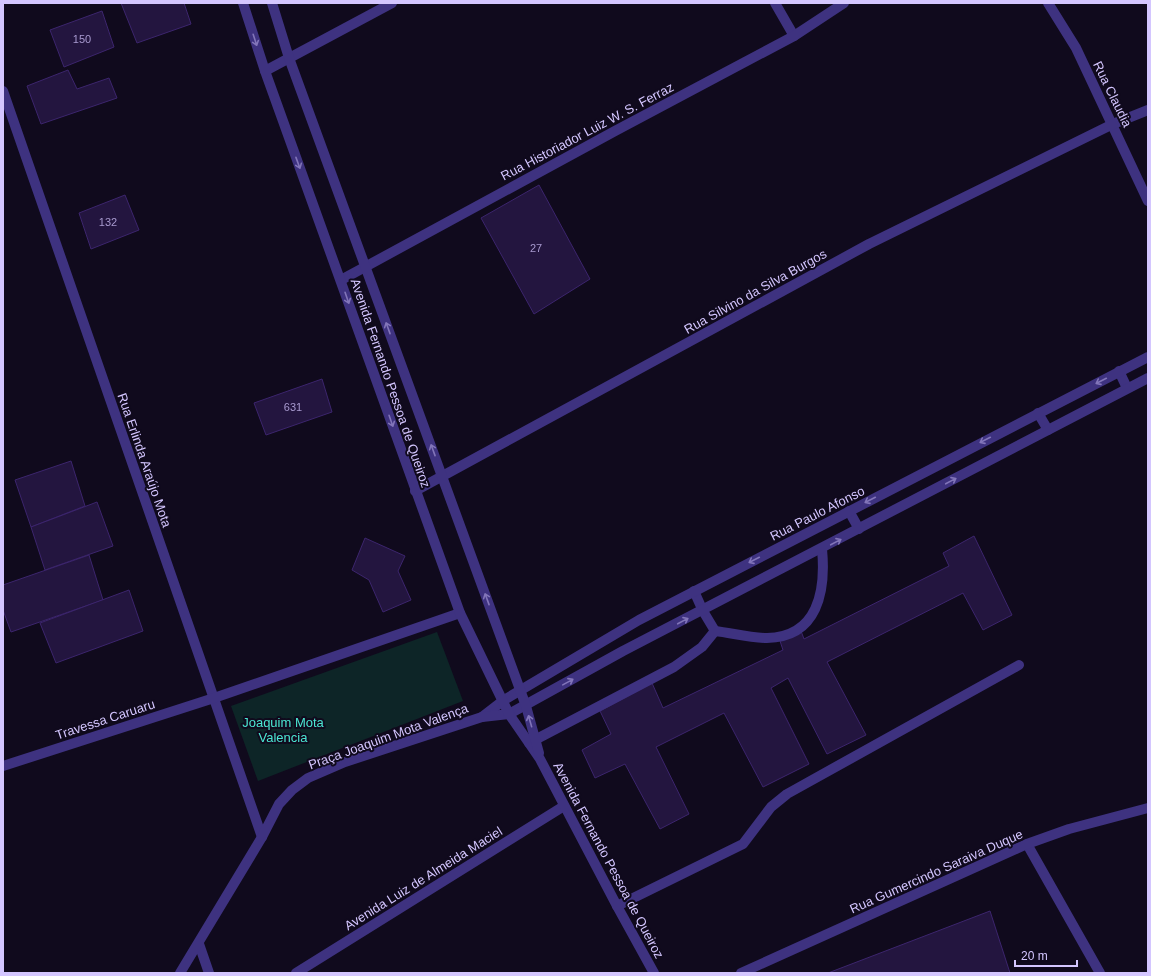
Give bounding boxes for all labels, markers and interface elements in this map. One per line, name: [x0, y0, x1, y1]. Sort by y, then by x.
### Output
house number: 150: [73, 33, 91, 45]
one-way arrow: [252, 33, 259, 46]
street label: Rua Claudia: [1090, 59, 1135, 130]
street label: Rua Historiador Luiz W. S. Ferraz: [498, 79, 676, 184]
one-way arrow: [295, 156, 303, 168]
house number: 132: [99, 216, 117, 228]
house number: 27: [530, 242, 542, 254]
street label: Rua Silvino da Silva Burgos: [681, 246, 829, 337]
street label: Avenida Fernando Pessoa de Queiroz: [348, 277, 433, 490]
one-way arrow: [344, 292, 352, 304]
one-way arrow: [384, 323, 392, 335]
one-way arrow: [1095, 377, 1107, 385]
street label: Rua Erlinda Araújo Mota: [114, 391, 175, 530]
house number: 631: [284, 401, 302, 413]
one-way arrow: [387, 414, 395, 426]
one-way arrow: [979, 437, 991, 445]
one-way arrow: [429, 444, 436, 457]
one-way arrow: [944, 477, 956, 485]
street label: Rua Paulo Afonso: [767, 483, 867, 544]
one-way arrow: [864, 497, 876, 504]
one-way arrow: [829, 538, 841, 545]
one-way arrow: [749, 557, 761, 564]
one-way arrow: [483, 593, 491, 605]
one-way arrow: [677, 617, 689, 625]
one-way arrow: [562, 678, 574, 686]
street label: Travessa Caruaru: [54, 696, 157, 743]
street label: Praça Joaquim Mota Valença: [306, 700, 471, 772]
park label: Joaquim Mota Valencia: [242, 715, 325, 745]
one-way arrow: [526, 715, 534, 728]
street label: Avenida Fernando Pessoa de Queiroz: [550, 760, 667, 961]
street label: Avenida Luiz de Almeida Maciel: [342, 823, 505, 933]
street label: Rua Gumercindo Saraiva Duque: [847, 826, 1025, 917]
scale bar: [1015, 942, 1077, 968]
text: 20 m: [1021, 949, 1048, 963]

